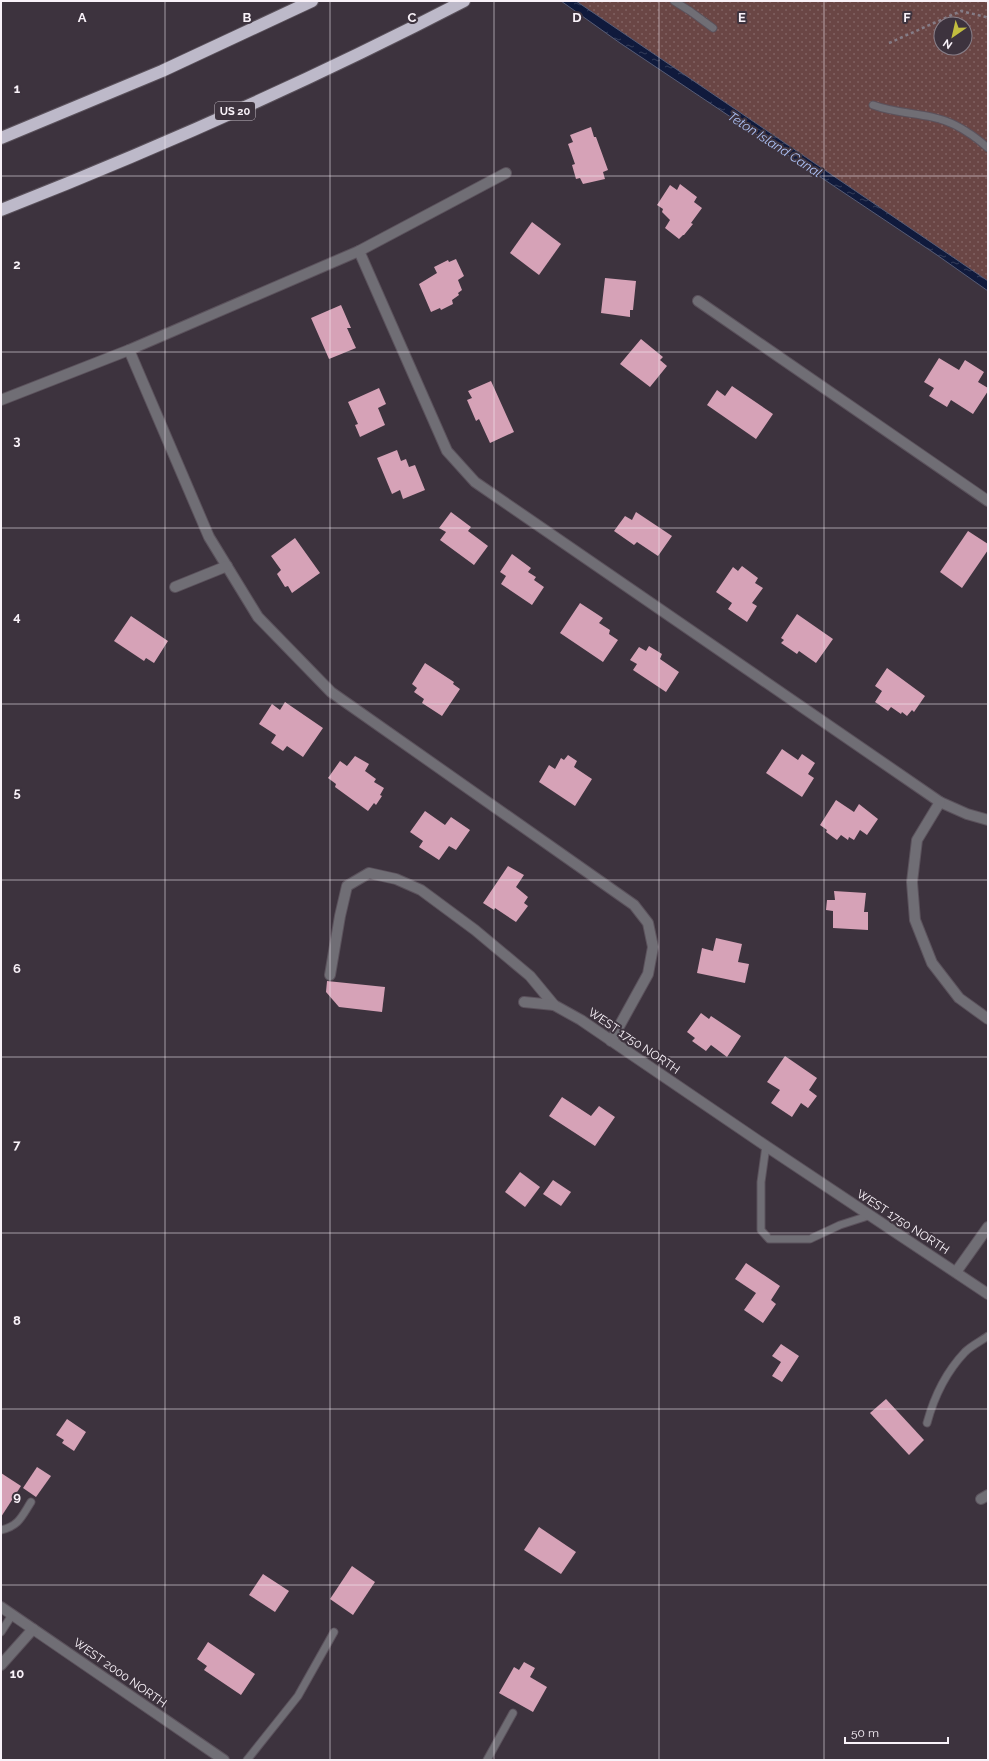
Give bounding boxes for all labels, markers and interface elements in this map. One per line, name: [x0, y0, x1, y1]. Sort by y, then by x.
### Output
text: A: [78, 10, 87, 25]
text: B: [243, 10, 252, 25]
text: C: [408, 10, 417, 25]
text: D: [572, 10, 582, 25]
text: E: [738, 10, 746, 25]
text: F: [903, 10, 911, 25]
north arrow: [933, 16, 973, 56]
text: N: [941, 36, 955, 52]
text: 1: [14, 81, 21, 96]
road number: US 20: [215, 102, 255, 120]
water label: Teton Island Canal: [725, 109, 825, 181]
text: 2: [13, 257, 21, 272]
text: 3: [13, 433, 21, 448]
text: 4: [13, 609, 21, 624]
text: 5: [13, 785, 21, 800]
text: 6: [13, 961, 21, 976]
street label: WEST 1750 NORTH: [585, 1005, 683, 1077]
text: 7: [13, 1137, 21, 1152]
street label: WEST 1750 NORTH: [854, 1187, 952, 1257]
text: 8: [13, 1313, 21, 1328]
text: 9: [13, 1489, 21, 1504]
street label: WEST 2000 NORTH: [71, 1636, 169, 1710]
text: 10: [10, 1666, 24, 1681]
scale bar: [845, 1719, 948, 1745]
text: 50 m: [851, 1726, 879, 1740]

